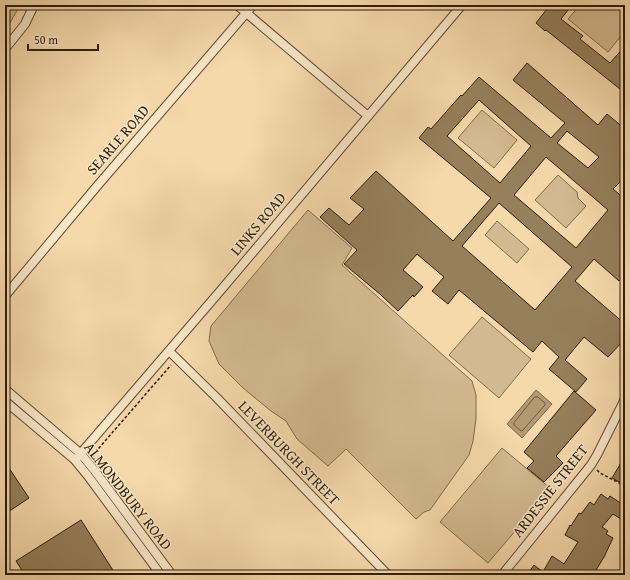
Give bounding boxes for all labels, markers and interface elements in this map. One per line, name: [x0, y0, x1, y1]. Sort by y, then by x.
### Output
scale bar: [28, 26, 98, 52]
text: 50 m: [34, 31, 58, 48]
street label: SEARLE ROAD: [81, 100, 154, 179]
street label: LINKS ROAD: [225, 188, 290, 260]
street label: LEVERBURGH STREET: [234, 396, 345, 510]
street label: ALMONDBURY ROAD: [80, 437, 177, 554]
street label: ARDESSIE STREET: [507, 439, 593, 542]

